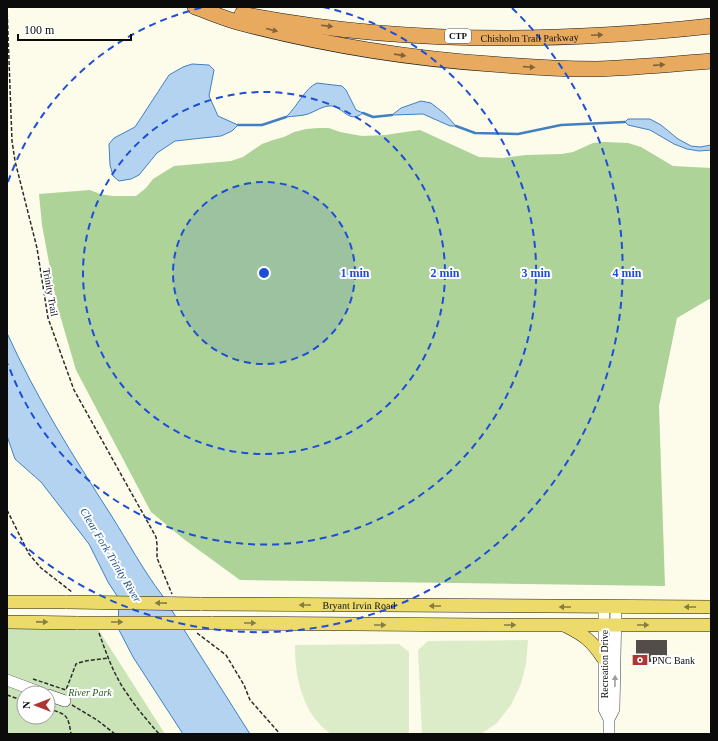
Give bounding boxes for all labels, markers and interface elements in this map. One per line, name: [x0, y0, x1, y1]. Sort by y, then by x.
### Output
scale bar: [18, 16, 131, 42]
text: 100 m: [24, 23, 55, 37]
one-way arrow: [321, 23, 333, 30]
one-way arrow: [266, 28, 278, 34]
road number: CTP: [445, 29, 471, 43]
street label: Chisholm Trail Parkway: [480, 31, 579, 44]
one-way arrow: [591, 32, 603, 39]
one-way arrow: [394, 52, 406, 58]
one-way arrow: [653, 62, 665, 69]
one-way arrow: [523, 64, 535, 71]
centre of rings: [257, 266, 271, 280]
text: 1 min: [340, 266, 370, 280]
text: 2 min: [430, 266, 460, 280]
text: 3 min: [521, 266, 551, 280]
text: 4 min: [612, 266, 642, 280]
street label: Trinity Trail: [41, 267, 60, 317]
water label: Clear Fork Trinity River: [78, 506, 144, 605]
one-way arrow: [155, 600, 167, 607]
street label: Bryant Irvin Road: [323, 600, 395, 611]
one-way arrow: [298, 602, 311, 608]
one-way arrow: [428, 603, 441, 609]
one-way arrow: [558, 604, 571, 610]
one-way arrow: [683, 604, 696, 610]
one-way arrow: [36, 619, 49, 625]
one-way arrow: [111, 619, 124, 625]
one-way arrow: [244, 620, 257, 626]
one-way arrow: [374, 621, 386, 628]
one-way arrow: [504, 622, 517, 628]
one-way arrow: [637, 622, 650, 628]
street label: Recreation Drive: [599, 629, 610, 698]
bank icon: PNC Bank: [631, 651, 649, 669]
place label: PNC Bank: [652, 655, 695, 666]
one-way arrow: [612, 674, 618, 687]
north arrow: [16, 685, 56, 725]
park label: River Park: [67, 687, 112, 698]
text: N: [20, 701, 32, 709]

